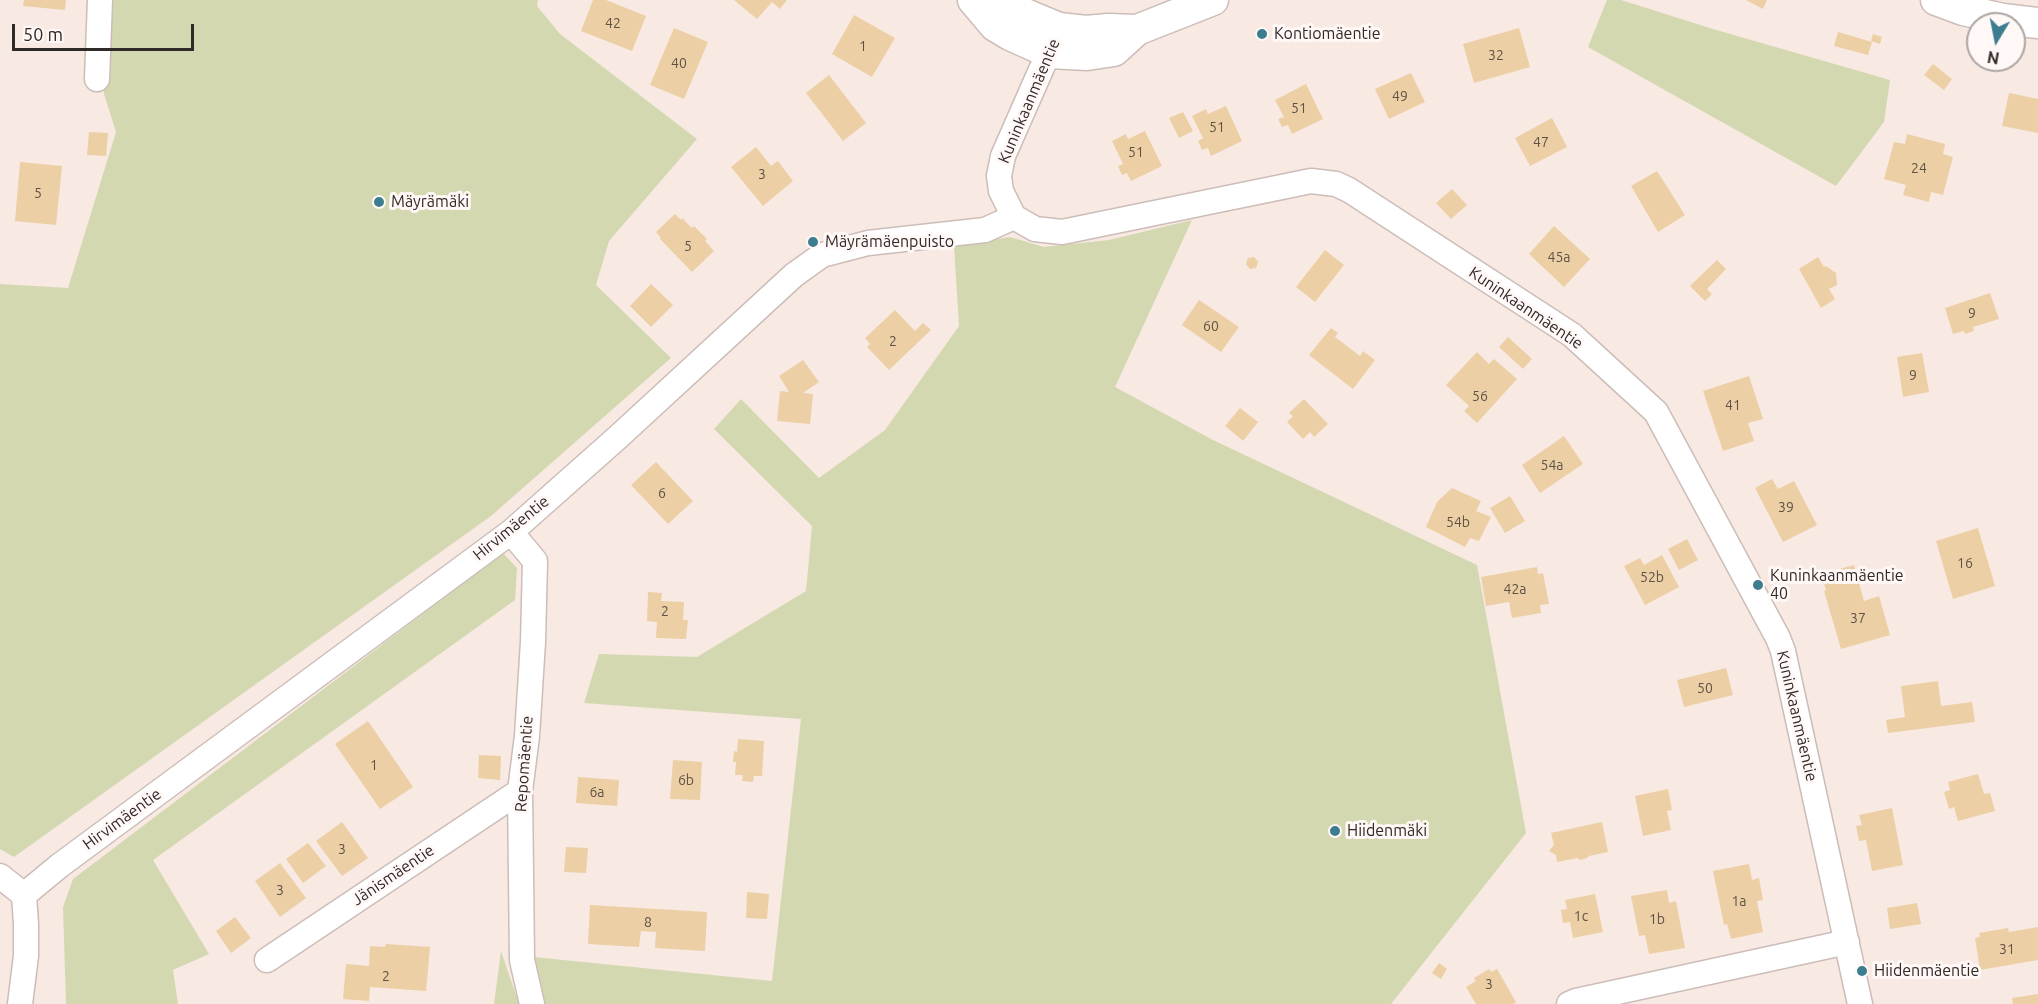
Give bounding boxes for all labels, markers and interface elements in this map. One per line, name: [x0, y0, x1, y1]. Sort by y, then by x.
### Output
scale bar: [15, 12, 196, 50]
north arrow: [1966, 12, 2026, 72]
house number: 42: [605, 15, 621, 31]
text: 50 m: [23, 24, 63, 44]
place label: Kontiomäentie: [1274, 24, 1381, 44]
marker: Kontiomäentie: [1255, 27, 1269, 41]
street label: Kuninkaanmäentie: [994, 36, 1064, 166]
house number: 1: [859, 38, 867, 54]
house number: 32: [1488, 47, 1504, 63]
text: N: [1986, 48, 2001, 68]
house number: 40: [671, 55, 687, 71]
house number: 49: [1392, 88, 1408, 104]
house number: 51: [1291, 100, 1307, 116]
house number: 51: [1209, 119, 1225, 135]
house number: 47: [1533, 134, 1549, 150]
house number: 51: [1128, 144, 1144, 160]
house number: 24: [1911, 160, 1927, 176]
house number: 3: [758, 166, 766, 182]
house number: 5: [34, 185, 42, 201]
place label: Mäyrämäki: [391, 192, 469, 212]
marker: Mäyrämäki: [372, 195, 386, 209]
place label: Mäyrämäenpuisto: [825, 232, 954, 252]
marker: Mäyrämäenpuisto: [806, 235, 820, 249]
house number: 5: [684, 238, 692, 254]
house number: 45a: [1548, 249, 1570, 265]
street label: Kuninkaanmäentie: [1465, 263, 1587, 353]
house number: 9: [1968, 305, 1976, 321]
house number: 60: [1203, 318, 1219, 334]
house number: 2: [889, 333, 897, 349]
house number: 9: [1909, 367, 1917, 383]
house number: 56: [1472, 388, 1488, 404]
house number: 41: [1725, 397, 1741, 413]
house number: 54a: [1541, 457, 1563, 473]
house number: 6: [658, 485, 666, 501]
street label: Hirvimäentie: [469, 492, 553, 564]
house number: 39: [1778, 499, 1794, 515]
house number: 54b: [1446, 514, 1470, 530]
house number: 16: [1957, 555, 1973, 571]
place label: Kuninkaanmäentie 40: [1770, 566, 1904, 604]
house number: 52b: [1640, 569, 1664, 585]
marker: Kuninkaanmäentie 40: [1751, 578, 1765, 592]
house number: 42a: [1504, 581, 1526, 597]
house number: 2: [661, 603, 669, 619]
house number: 37: [1850, 610, 1866, 626]
street label: Kuninkaanmäentie: [1773, 649, 1821, 783]
house number: 50: [1697, 680, 1713, 696]
street label: Repomäentie: [511, 715, 537, 813]
house number: 1: [370, 757, 378, 773]
house number: 6b: [678, 772, 694, 788]
street label: Hirvimäentie: [79, 784, 165, 854]
house number: 6a: [589, 784, 605, 800]
place label: Hiidenmäki: [1347, 821, 1427, 841]
marker: Hiidenmäki: [1328, 824, 1342, 838]
street label: Jänismäentie: [348, 840, 438, 910]
house number: 3: [338, 841, 346, 857]
house number: 3: [276, 882, 284, 898]
house number: 1a: [1731, 893, 1747, 909]
house number: 1c: [1574, 908, 1588, 924]
house number: 1b: [1649, 911, 1665, 927]
house number: 8: [644, 914, 652, 930]
house number: 31: [1999, 941, 2015, 957]
place label: Hiidenmäentie: [1874, 961, 1979, 981]
marker: Hiidenmäentie: [1855, 964, 1869, 978]
house number: 2: [382, 968, 390, 984]
house number: 3: [1485, 976, 1493, 992]

